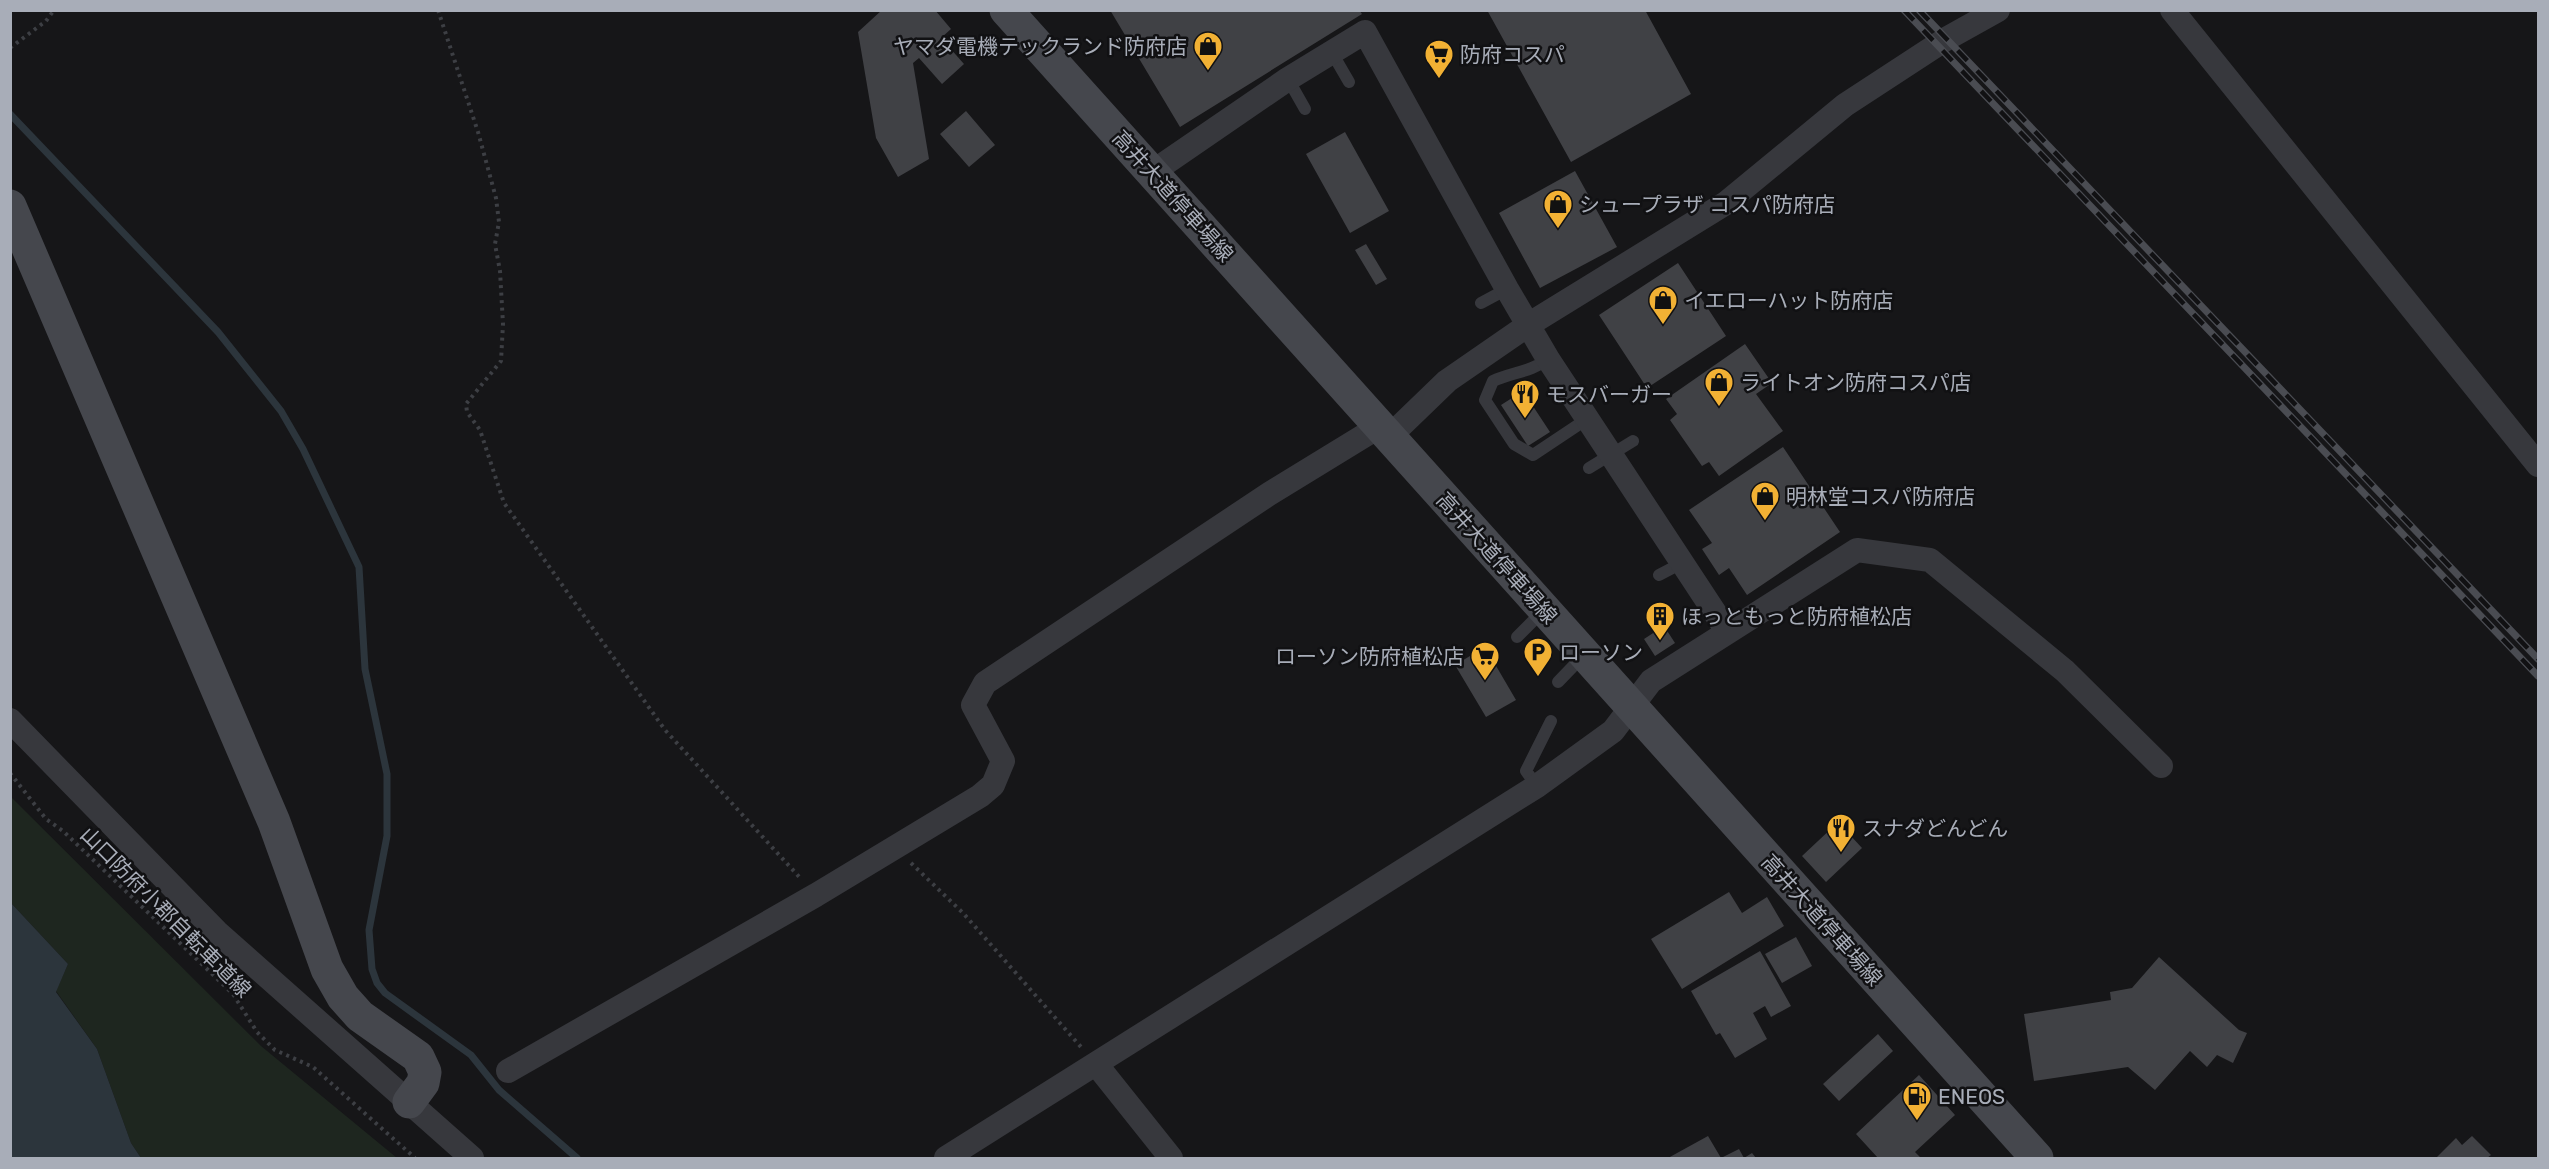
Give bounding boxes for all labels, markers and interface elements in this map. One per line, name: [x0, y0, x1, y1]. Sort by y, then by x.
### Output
shop icon: ヤマダ電機テックランド防府店: [1192, 30, 1224, 72]
place label: ヤマダ電機テックランド防府店: [893, 34, 1187, 59]
supermarket icon: 防府コスパ: [1423, 38, 1455, 80]
place label: 防府コスパ: [1460, 42, 1565, 67]
street label: 高井大道停車場線: [1108, 125, 1238, 267]
shop icon: シュープラザ コスパ防府店: [1542, 188, 1574, 230]
place label: シュープラザ コスパ防府店: [1579, 192, 1835, 217]
shop icon: イエローハット防府店: [1647, 284, 1679, 326]
place label: イエローハット防府店: [1684, 288, 1893, 313]
shop icon: ライトオン防府コスパ店: [1703, 366, 1735, 408]
place label: ライトオン防府コスパ店: [1740, 370, 1971, 395]
restaurant icon: モスバーガー: [1509, 378, 1541, 420]
place label: モスバーガー: [1546, 382, 1672, 407]
shop icon: 明林堂コスパ防府店: [1749, 480, 1781, 522]
place label: 明林堂コスパ防府店: [1786, 484, 1975, 509]
street label: 高井大道停車場線: [1432, 487, 1562, 629]
building icon: ほっともっと防府植松店: [1644, 600, 1676, 642]
place label: ほっともっと防府植松店: [1681, 604, 1912, 629]
parking icon: ローソン: [1522, 636, 1554, 678]
supermarket icon: ローソン防府植松店: [1469, 640, 1501, 682]
place label: ローソン: [1559, 640, 1643, 665]
place label: ローソン防府植松店: [1275, 644, 1464, 669]
restaurant icon: スナダどんどん: [1825, 812, 1857, 854]
place label: スナダどんどん: [1862, 816, 2008, 841]
street label: 山口防府小郡自転車道線: [75, 821, 257, 1003]
street label: 高井大道停車場線: [1757, 849, 1887, 991]
fuel station icon: ENEOS: [1901, 1080, 1933, 1122]
place label: ENEOS: [1938, 1084, 2005, 1109]

